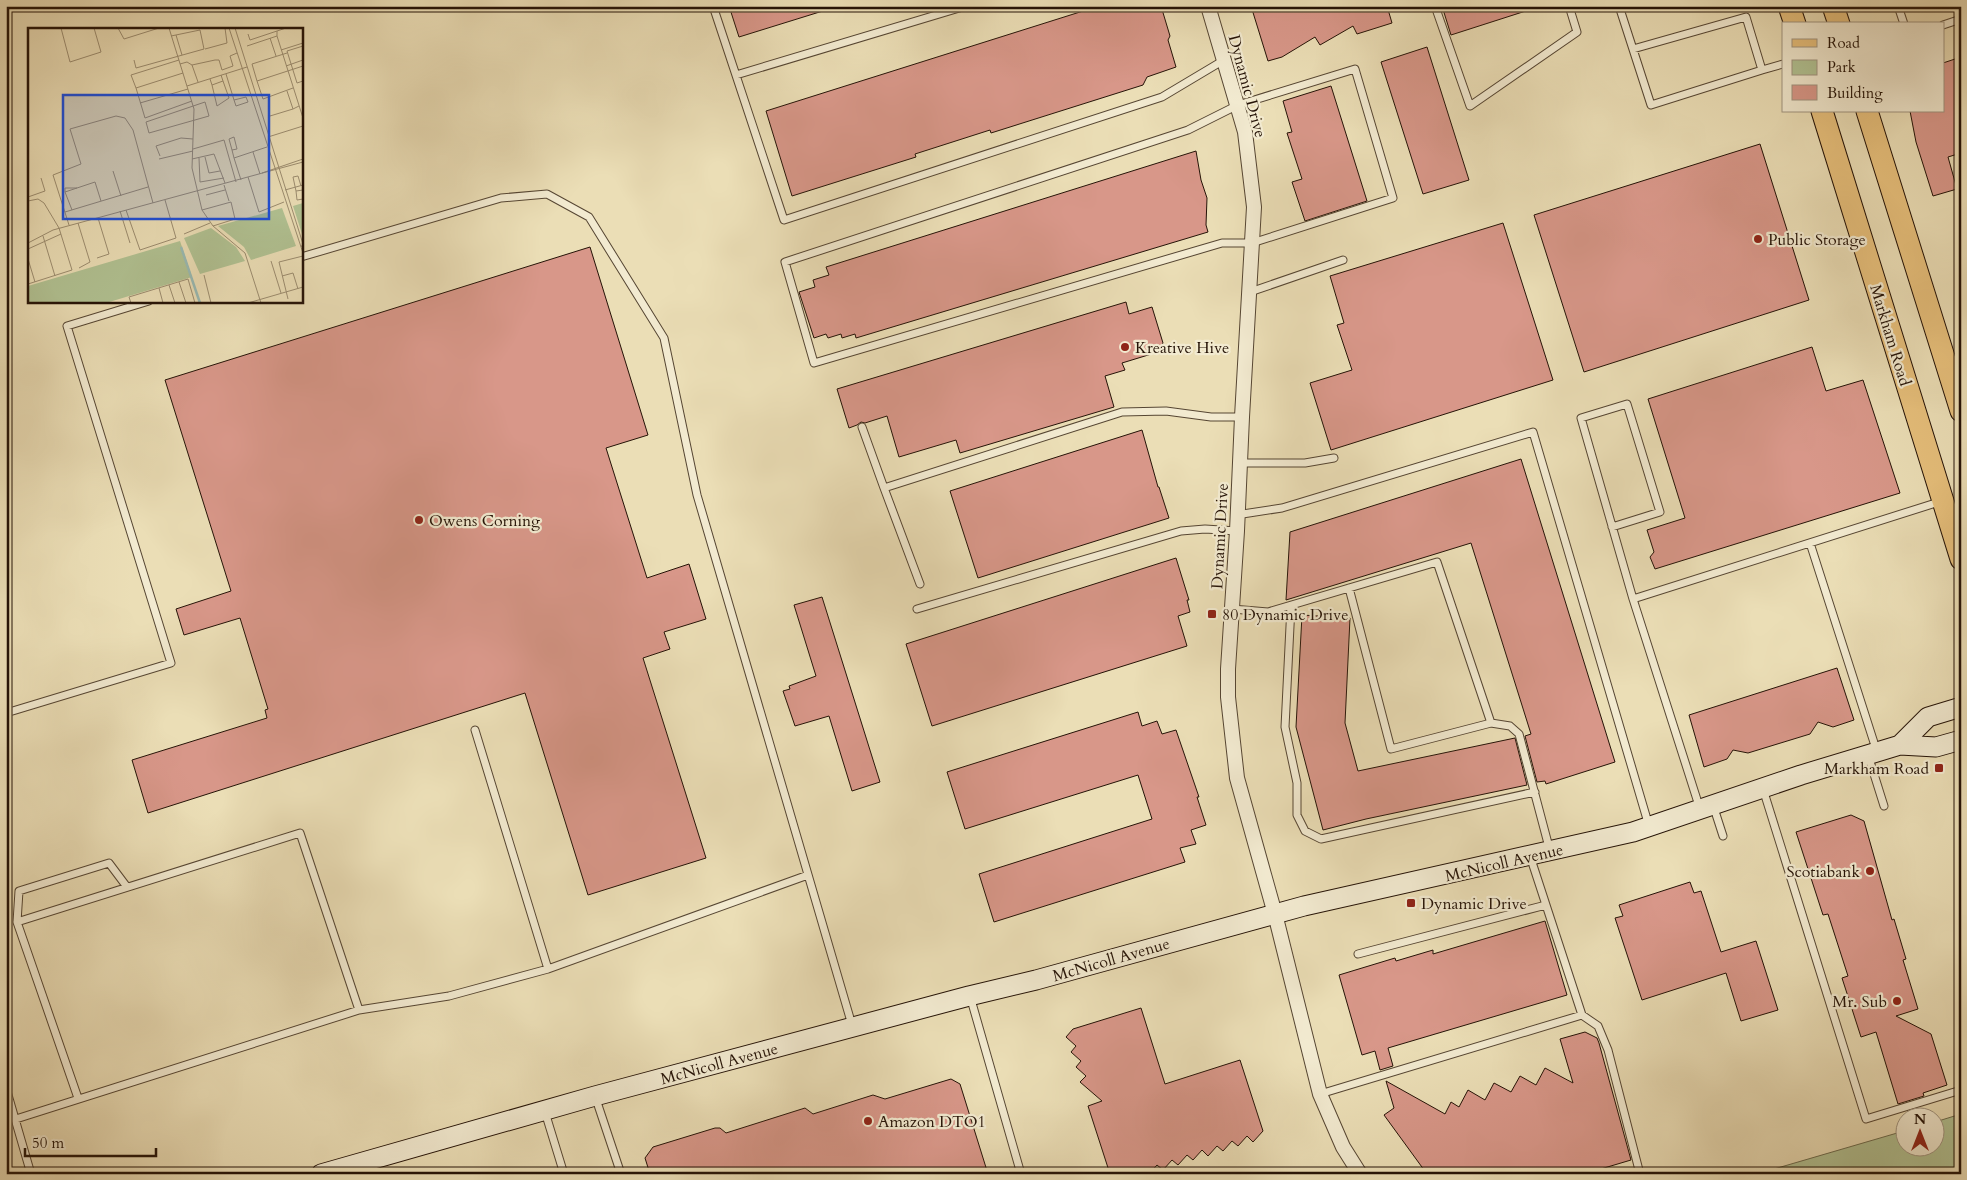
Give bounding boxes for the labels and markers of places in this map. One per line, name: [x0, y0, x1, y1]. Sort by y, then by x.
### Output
place label: Public Storage: [1768, 229, 1866, 251]
marker: Public Storage: [1752, 233, 1764, 245]
place label: Kreative Hive: [1135, 337, 1229, 359]
marker: Kreative Hive: [1119, 341, 1131, 353]
place label: Owens Corning: [429, 510, 540, 532]
marker: Owens Corning: [413, 514, 425, 526]
place label: 80 Dynamic Drive: [1222, 604, 1348, 626]
marker: 80 Dynamic Drive: [1206, 608, 1218, 620]
place label: Markham Road: [1824, 758, 1929, 780]
marker: Markham Road: [1933, 762, 1945, 774]
place label: Scotiabank: [1786, 861, 1860, 883]
marker: Scotiabank: [1864, 865, 1876, 877]
place label: Dynamic Drive: [1421, 893, 1527, 915]
marker: Dynamic Drive: [1405, 897, 1417, 909]
place label: Mr. Sub: [1832, 991, 1887, 1013]
marker: Mr. Sub: [1891, 995, 1903, 1007]
place label: Amazon DTO1: [878, 1111, 986, 1133]
marker: Amazon DTO1: [862, 1115, 874, 1127]

